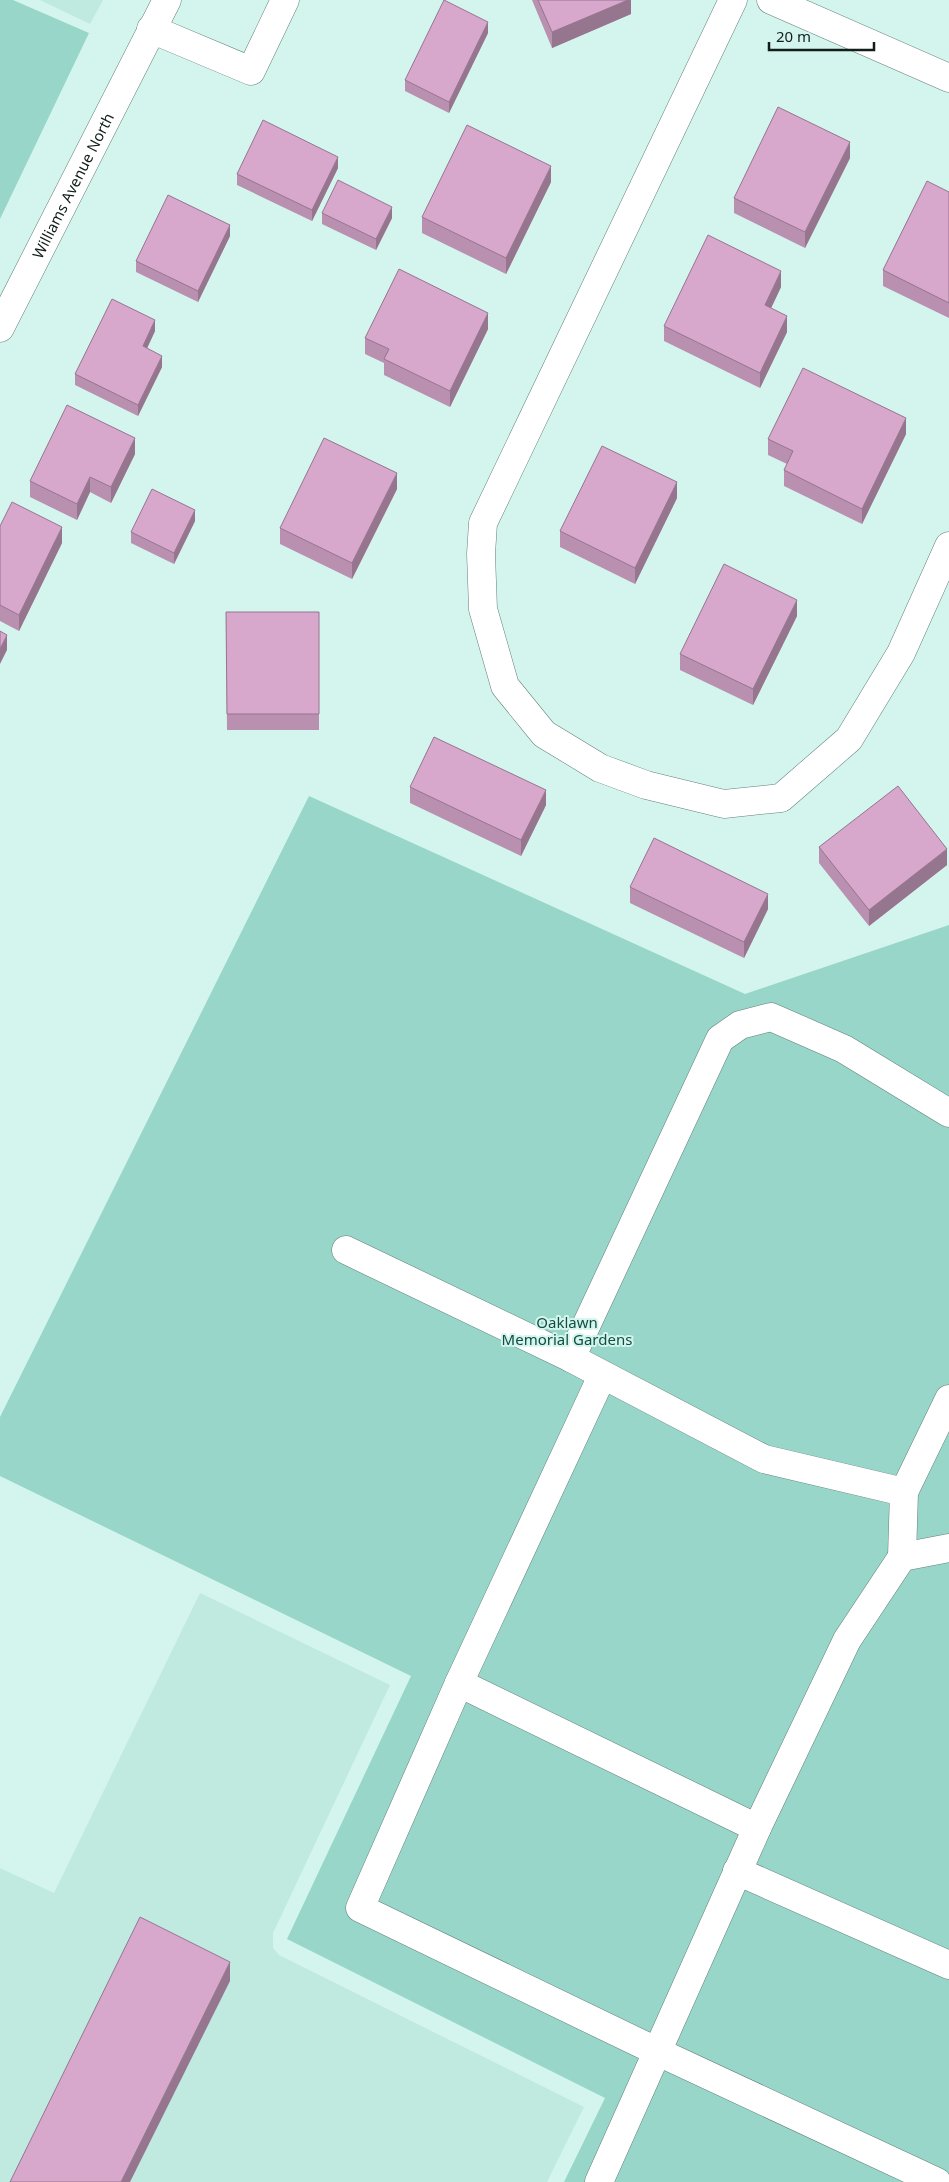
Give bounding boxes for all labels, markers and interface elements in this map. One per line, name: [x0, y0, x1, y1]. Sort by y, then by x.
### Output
scale bar: [769, 20, 874, 52]
text: 20 m: [776, 26, 811, 46]
street label: Williams Avenue North: [27, 109, 118, 262]
park label: Oaklawn Memorial Gardens: [502, 1312, 632, 1349]

